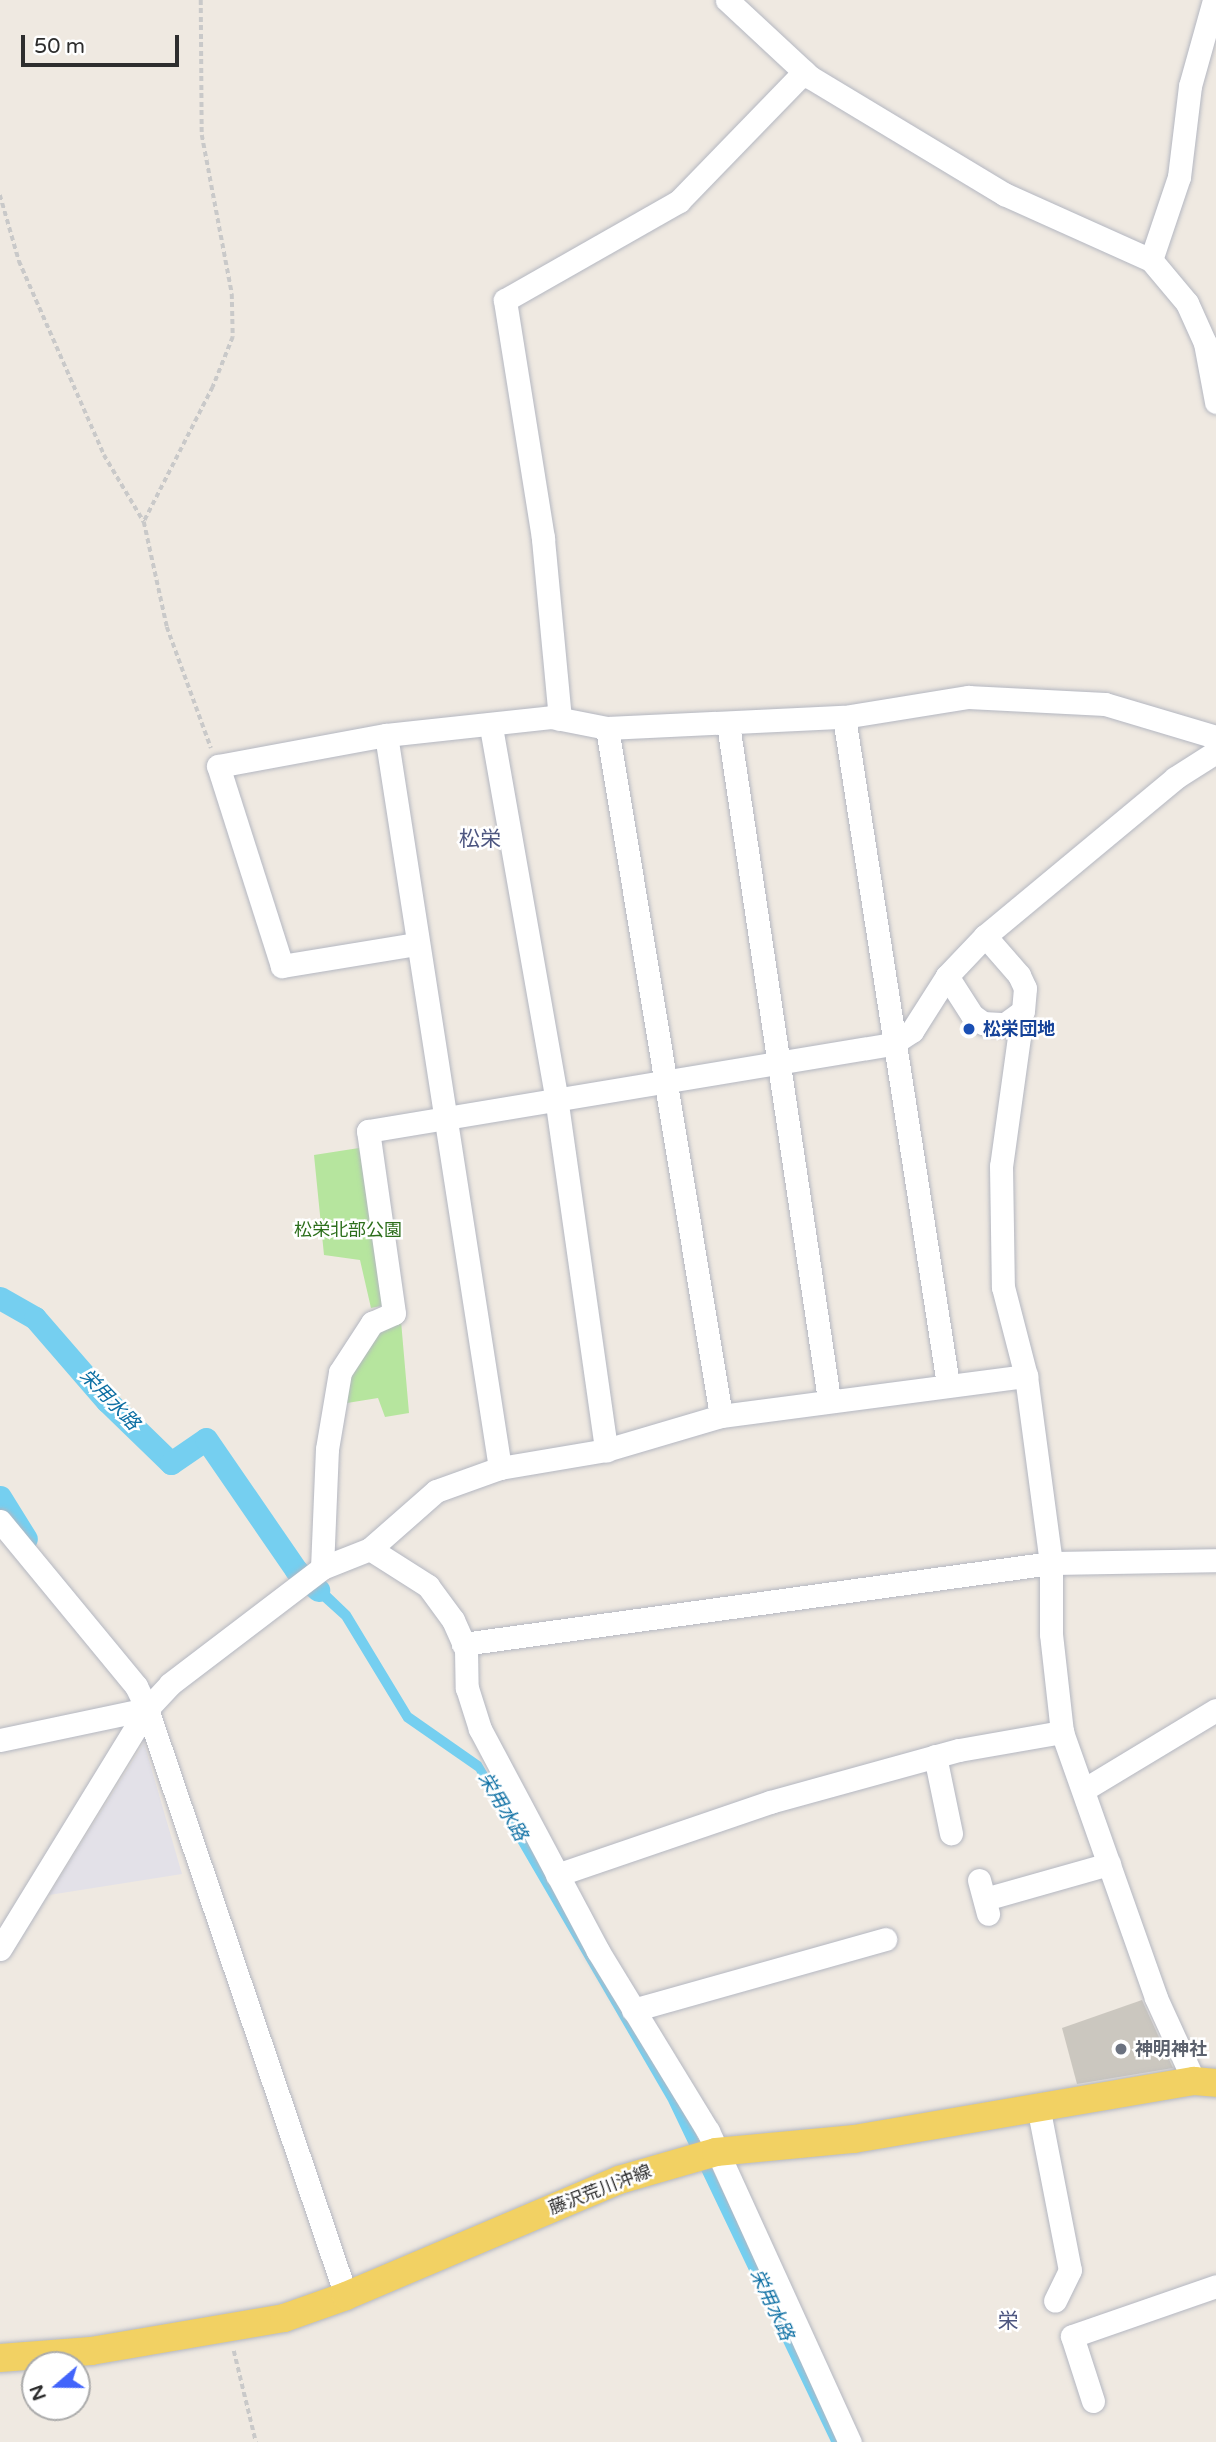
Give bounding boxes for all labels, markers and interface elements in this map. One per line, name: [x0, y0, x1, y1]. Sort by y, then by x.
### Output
scale bar: [24, 21, 182, 65]
text: 50 m: [34, 34, 85, 59]
district label: 松栄: [459, 827, 501, 853]
place label: 松栄団地: [983, 1018, 1055, 1040]
marker: 松栄団地: [961, 1021, 977, 1037]
park label: 松栄北部公園: [294, 1219, 402, 1241]
water label: 栄用水路: [74, 1365, 144, 1435]
water label: 栄用水路: [473, 1769, 531, 1845]
place label: 神明神社: [1135, 2038, 1207, 2060]
marker: 神明神社: [1113, 2041, 1129, 2057]
street label: 藤沢荒川沖線: [546, 2161, 654, 2219]
water label: 栄用水路: [745, 2266, 797, 2344]
district label: 栄: [998, 2309, 1018, 2335]
north arrow: [21, 2351, 91, 2421]
text: N: [25, 2382, 51, 2403]

